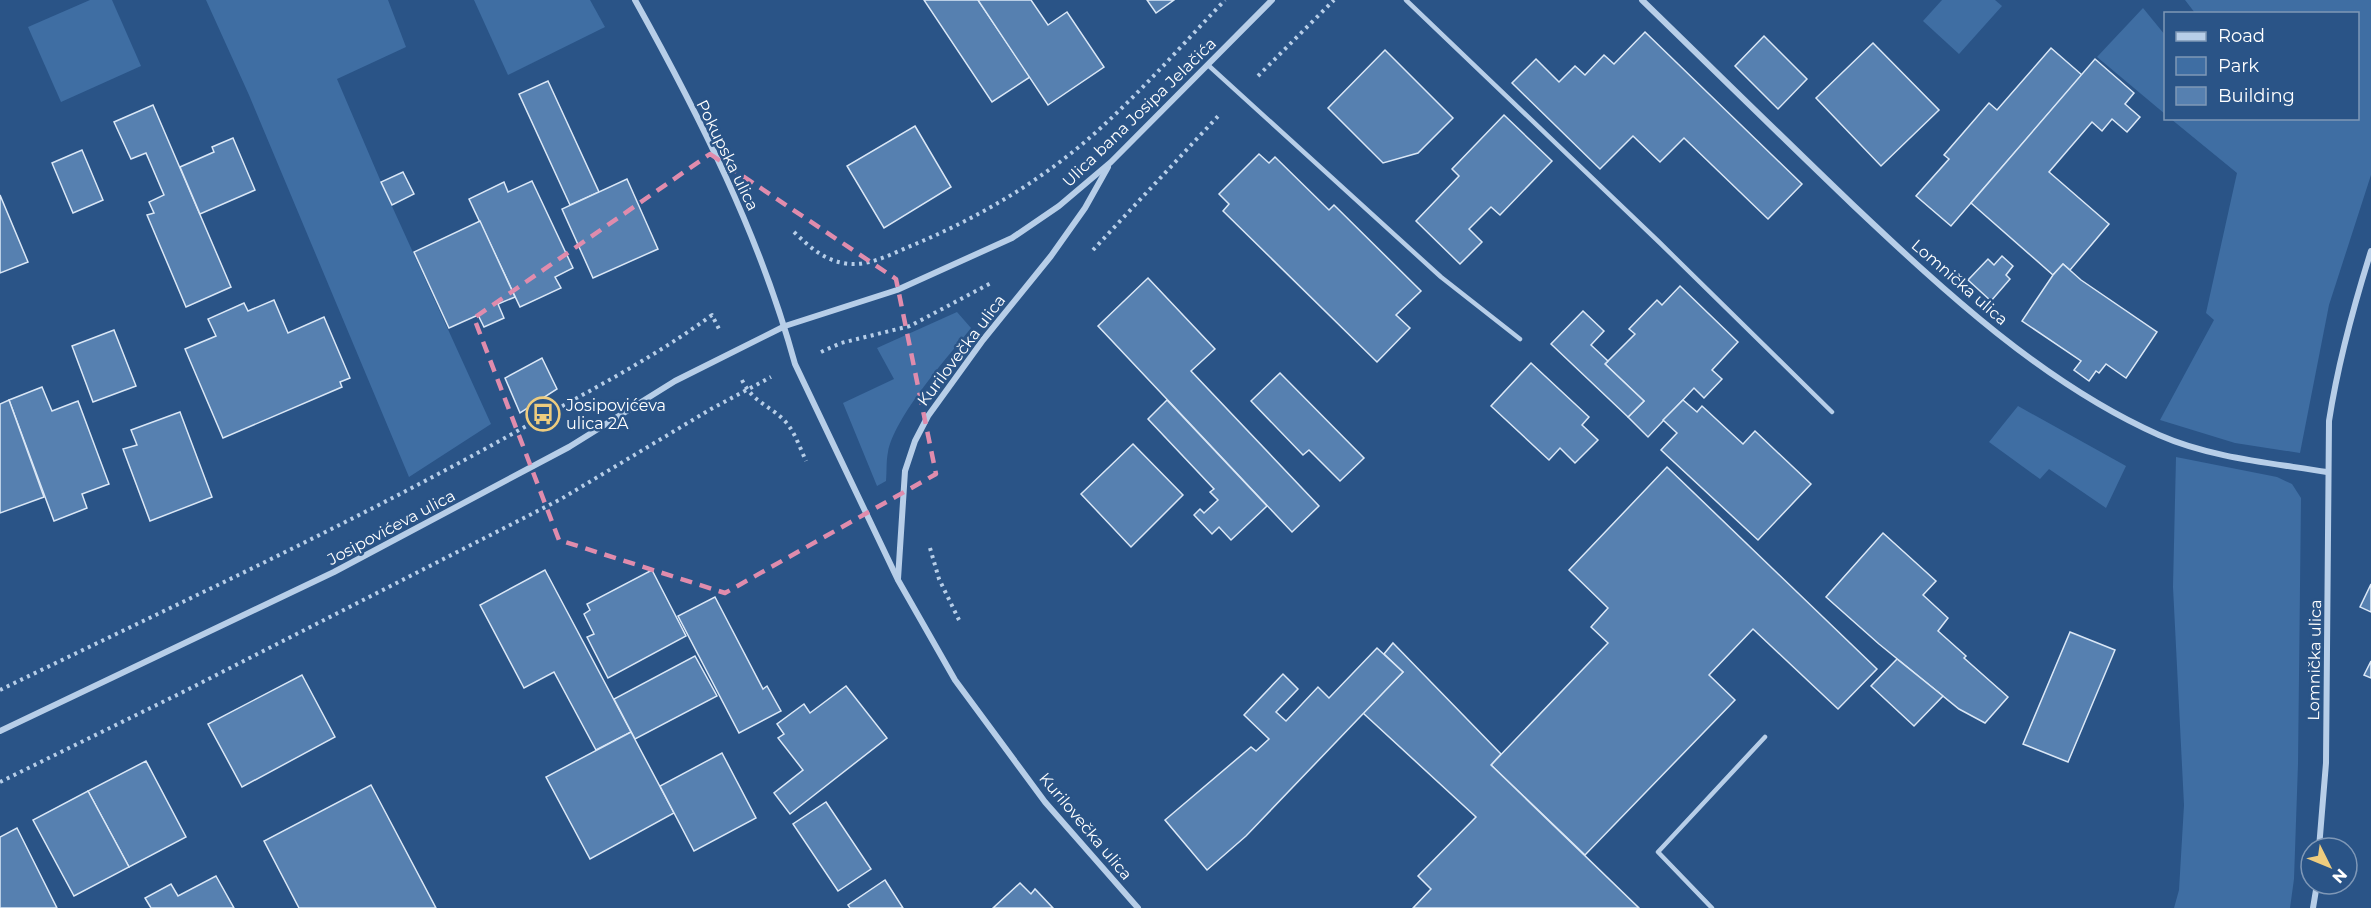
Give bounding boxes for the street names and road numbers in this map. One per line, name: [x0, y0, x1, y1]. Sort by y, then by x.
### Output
street label: Ulica bana Josipa Jelačića: [1059, 34, 1220, 191]
street label: Pokupska ulica: [692, 97, 763, 214]
street label: Lomnička ulica: [1908, 235, 2012, 329]
street label: Kurilovečka ulica: [913, 291, 1009, 410]
street label: Josipovićeva ulica: [323, 486, 458, 570]
street label: Lomnička ulica: [2304, 599, 2325, 721]
street label: Kurilovečka ulica: [1035, 769, 1136, 884]

